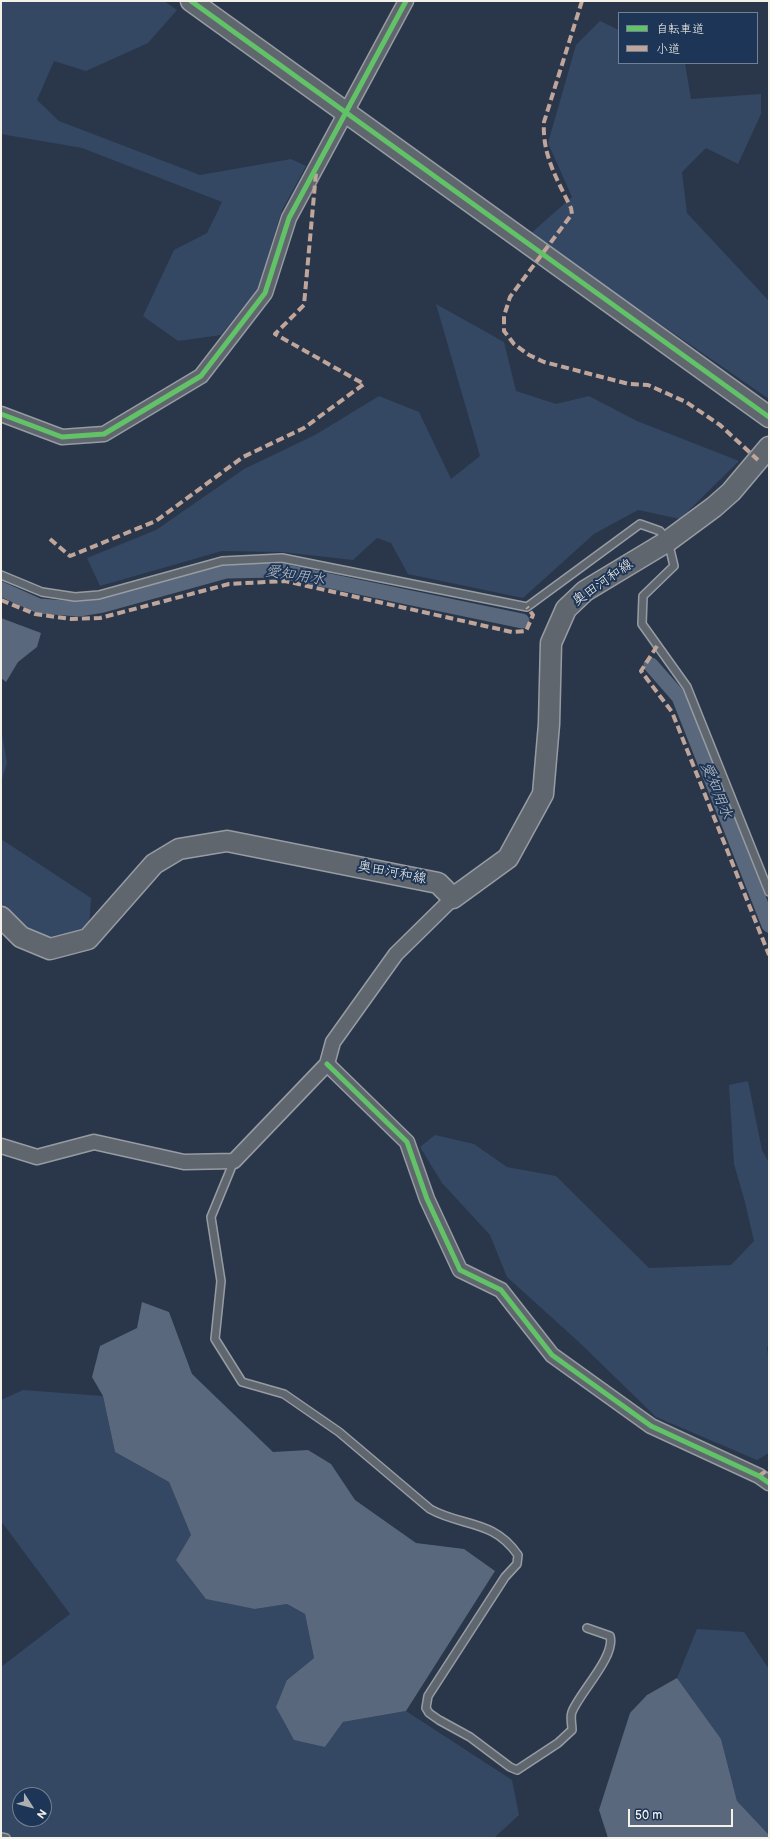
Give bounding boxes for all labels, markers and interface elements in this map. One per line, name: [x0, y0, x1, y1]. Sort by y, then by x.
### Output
legend: [618, 12, 758, 64]
text: 自転車道: [656, 22, 704, 37]
text: 小道: [656, 42, 680, 57]
street label: 奥田河和線: [570, 556, 636, 610]
water label: 愛知用水: [264, 562, 326, 590]
water label: 愛知用水: [696, 760, 736, 822]
street label: 奥田河和線: [356, 858, 428, 888]
north arrow: [12, 1787, 52, 1827]
scale bar: [630, 1801, 735, 1827]
text: N: [34, 1807, 49, 1821]
text: 50 m: [635, 1808, 662, 1823]

